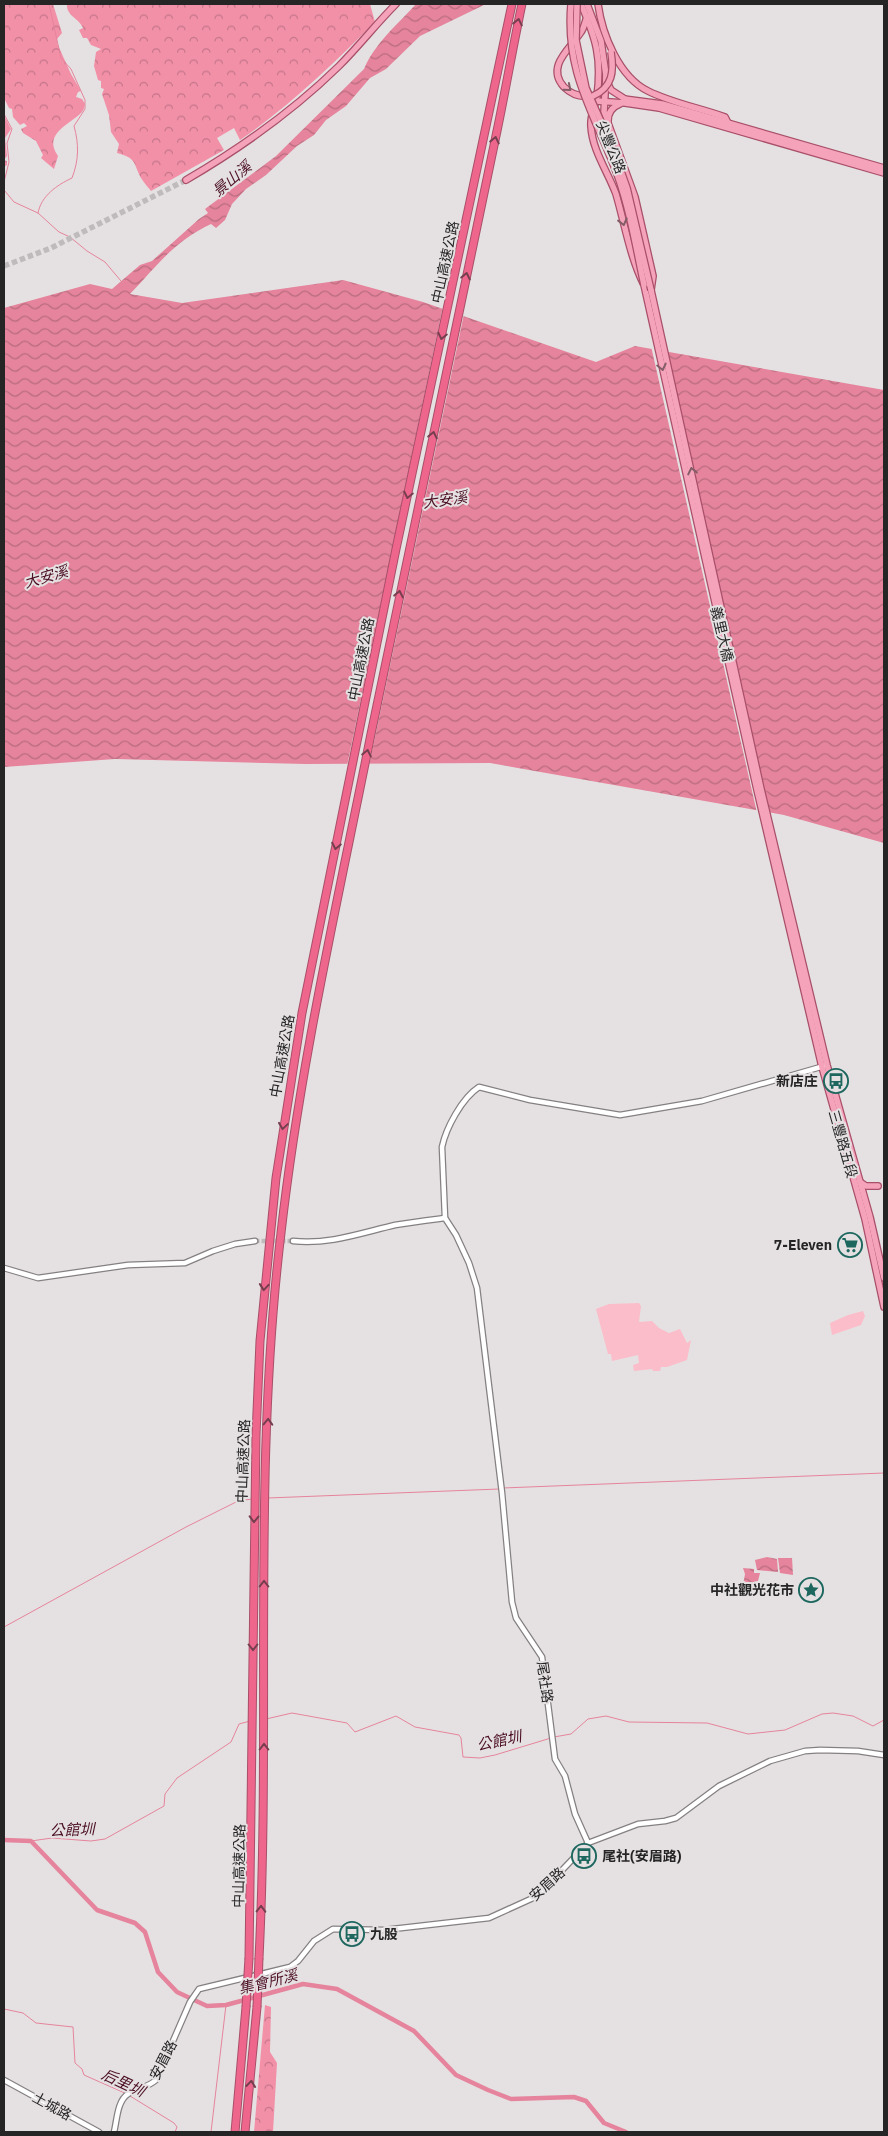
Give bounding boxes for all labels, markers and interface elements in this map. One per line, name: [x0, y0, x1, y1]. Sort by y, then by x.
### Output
one-way arrow: [512, 17, 523, 26]
one-way arrow: [562, 83, 571, 91]
street label: 尖豐公路: [592, 118, 630, 176]
one-way arrow: [489, 136, 500, 145]
water label: 景山溪: [208, 156, 257, 200]
one-way arrow: [617, 218, 628, 227]
street label: 中山高速公路: [427, 219, 463, 305]
one-way arrow: [461, 271, 471, 280]
one-way arrow: [437, 331, 448, 340]
one-way arrow: [656, 363, 667, 372]
one-way arrow: [427, 430, 437, 439]
one-way arrow: [687, 466, 698, 475]
water label: 大安溪: [421, 487, 471, 512]
one-way arrow: [403, 490, 414, 499]
water label: 大安溪: [22, 561, 72, 592]
one-way arrow: [394, 589, 404, 598]
street label: 義里大橋: [707, 605, 737, 663]
street label: 中山高速公路: [344, 616, 378, 702]
one-way arrow: [361, 749, 372, 757]
one-way arrow: [331, 841, 342, 850]
street label: 中山高速公路: [266, 1013, 298, 1099]
bus stop icon: 新店庄: [823, 1068, 849, 1094]
place label: 新店庄: [776, 1072, 818, 1090]
street label: 三豐路五段: [825, 1108, 861, 1180]
one-way arrow: [279, 1121, 289, 1130]
supermarket icon: 7-Eleven: [837, 1232, 863, 1258]
place label: 7-Eleven: [774, 1236, 832, 1254]
one-way arrow: [259, 1283, 270, 1291]
one-way arrow: [262, 1417, 273, 1425]
street label: 中山高速公路: [233, 1419, 253, 1503]
one-way arrow: [248, 1515, 259, 1523]
place icon: 中社觀光花市: [798, 1577, 824, 1603]
one-way arrow: [259, 1580, 269, 1588]
place label: 中社觀光花市: [710, 1581, 794, 1599]
one-way arrow: [248, 1644, 258, 1651]
street label: 尾社路: [533, 1660, 557, 1704]
water label: 公館圳: [475, 1726, 525, 1754]
one-way arrow: [258, 1742, 269, 1750]
water label: 公館圳: [49, 1819, 97, 1840]
street label: 中山高速公路: [229, 1824, 249, 1908]
bus stop icon: 尾社(安眉路): [571, 1843, 597, 1869]
place label: 尾社(安眉路): [602, 1847, 682, 1865]
street label: 安眉路: [525, 1863, 569, 1905]
one-way arrow: [256, 1905, 266, 1912]
bus stop icon: 九股: [339, 1921, 365, 1947]
place label: 九股: [370, 1925, 398, 1943]
water label: 集會所溪: [236, 1965, 301, 1998]
street label: 安眉路: [145, 2037, 181, 2083]
water label: 后里圳: [99, 2064, 149, 2102]
one-way arrow: [245, 2079, 256, 2087]
street label: 土城路: [29, 2088, 75, 2124]

